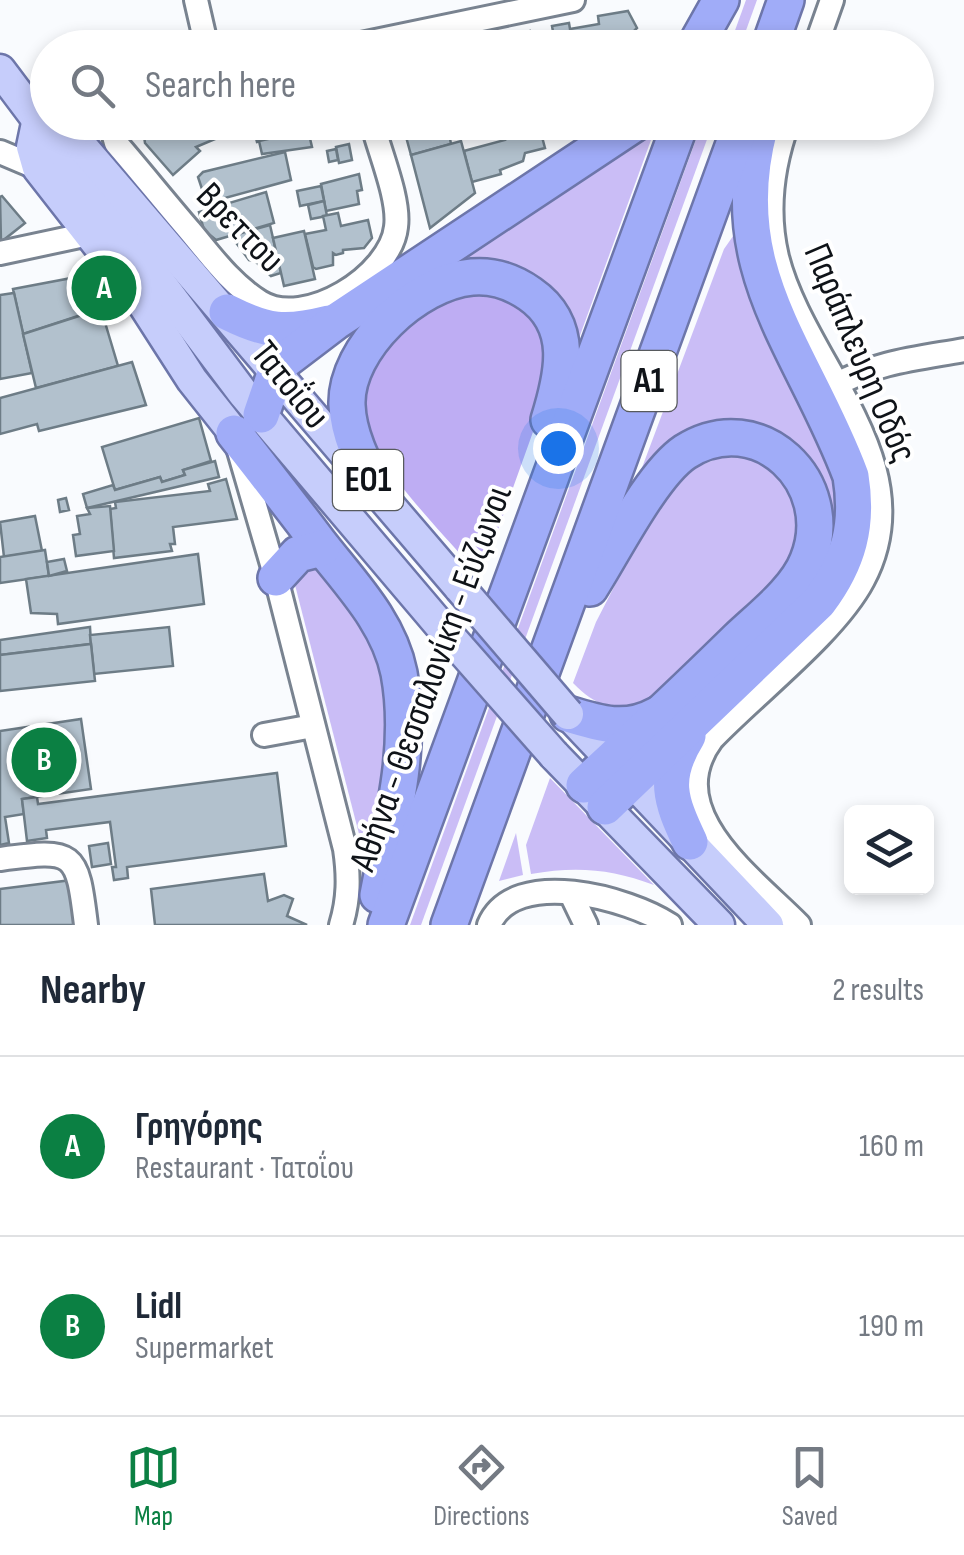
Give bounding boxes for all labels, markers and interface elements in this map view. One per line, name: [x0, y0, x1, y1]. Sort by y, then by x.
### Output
search box: [30, 30, 934, 140]
icon: search: [65, 58, 120, 113]
text: Search here: [145, 63, 296, 108]
street label: Βρεττου: [187, 174, 293, 282]
street label: Παράπλευρη Οδός: [794, 237, 926, 469]
pin: A: [72, 250, 136, 326]
street label: Τατοΐου: [241, 332, 339, 438]
road number: Α1: [622, 351, 676, 411]
your location: [533, 423, 584, 474]
road number: ΕΟ1: [333, 450, 403, 510]
street label: Αθήνα - Θεσσαλονίκη - Εύζωνοι: [340, 479, 522, 878]
pin: B: [12, 722, 76, 798]
map controls: [844, 805, 934, 895]
button: layers: [844, 805, 934, 895]
text: Nearby: [40, 965, 146, 1016]
text: 2 results: [832, 971, 924, 1010]
text: Γρηγόρης: [135, 1104, 263, 1149]
text: A: [65, 1127, 80, 1166]
text: 160 m: [859, 1127, 924, 1166]
text: Restaurant · Τατοΐου: [135, 1149, 354, 1188]
text: Lidl: [135, 1284, 182, 1329]
text: B: [65, 1307, 80, 1346]
text: 190 m: [859, 1307, 924, 1346]
text: Supermarket: [135, 1329, 274, 1368]
tab: Map: [126, 1440, 181, 1533]
tab: Directions: [433, 1440, 530, 1533]
tab: Saved: [782, 1440, 838, 1533]

